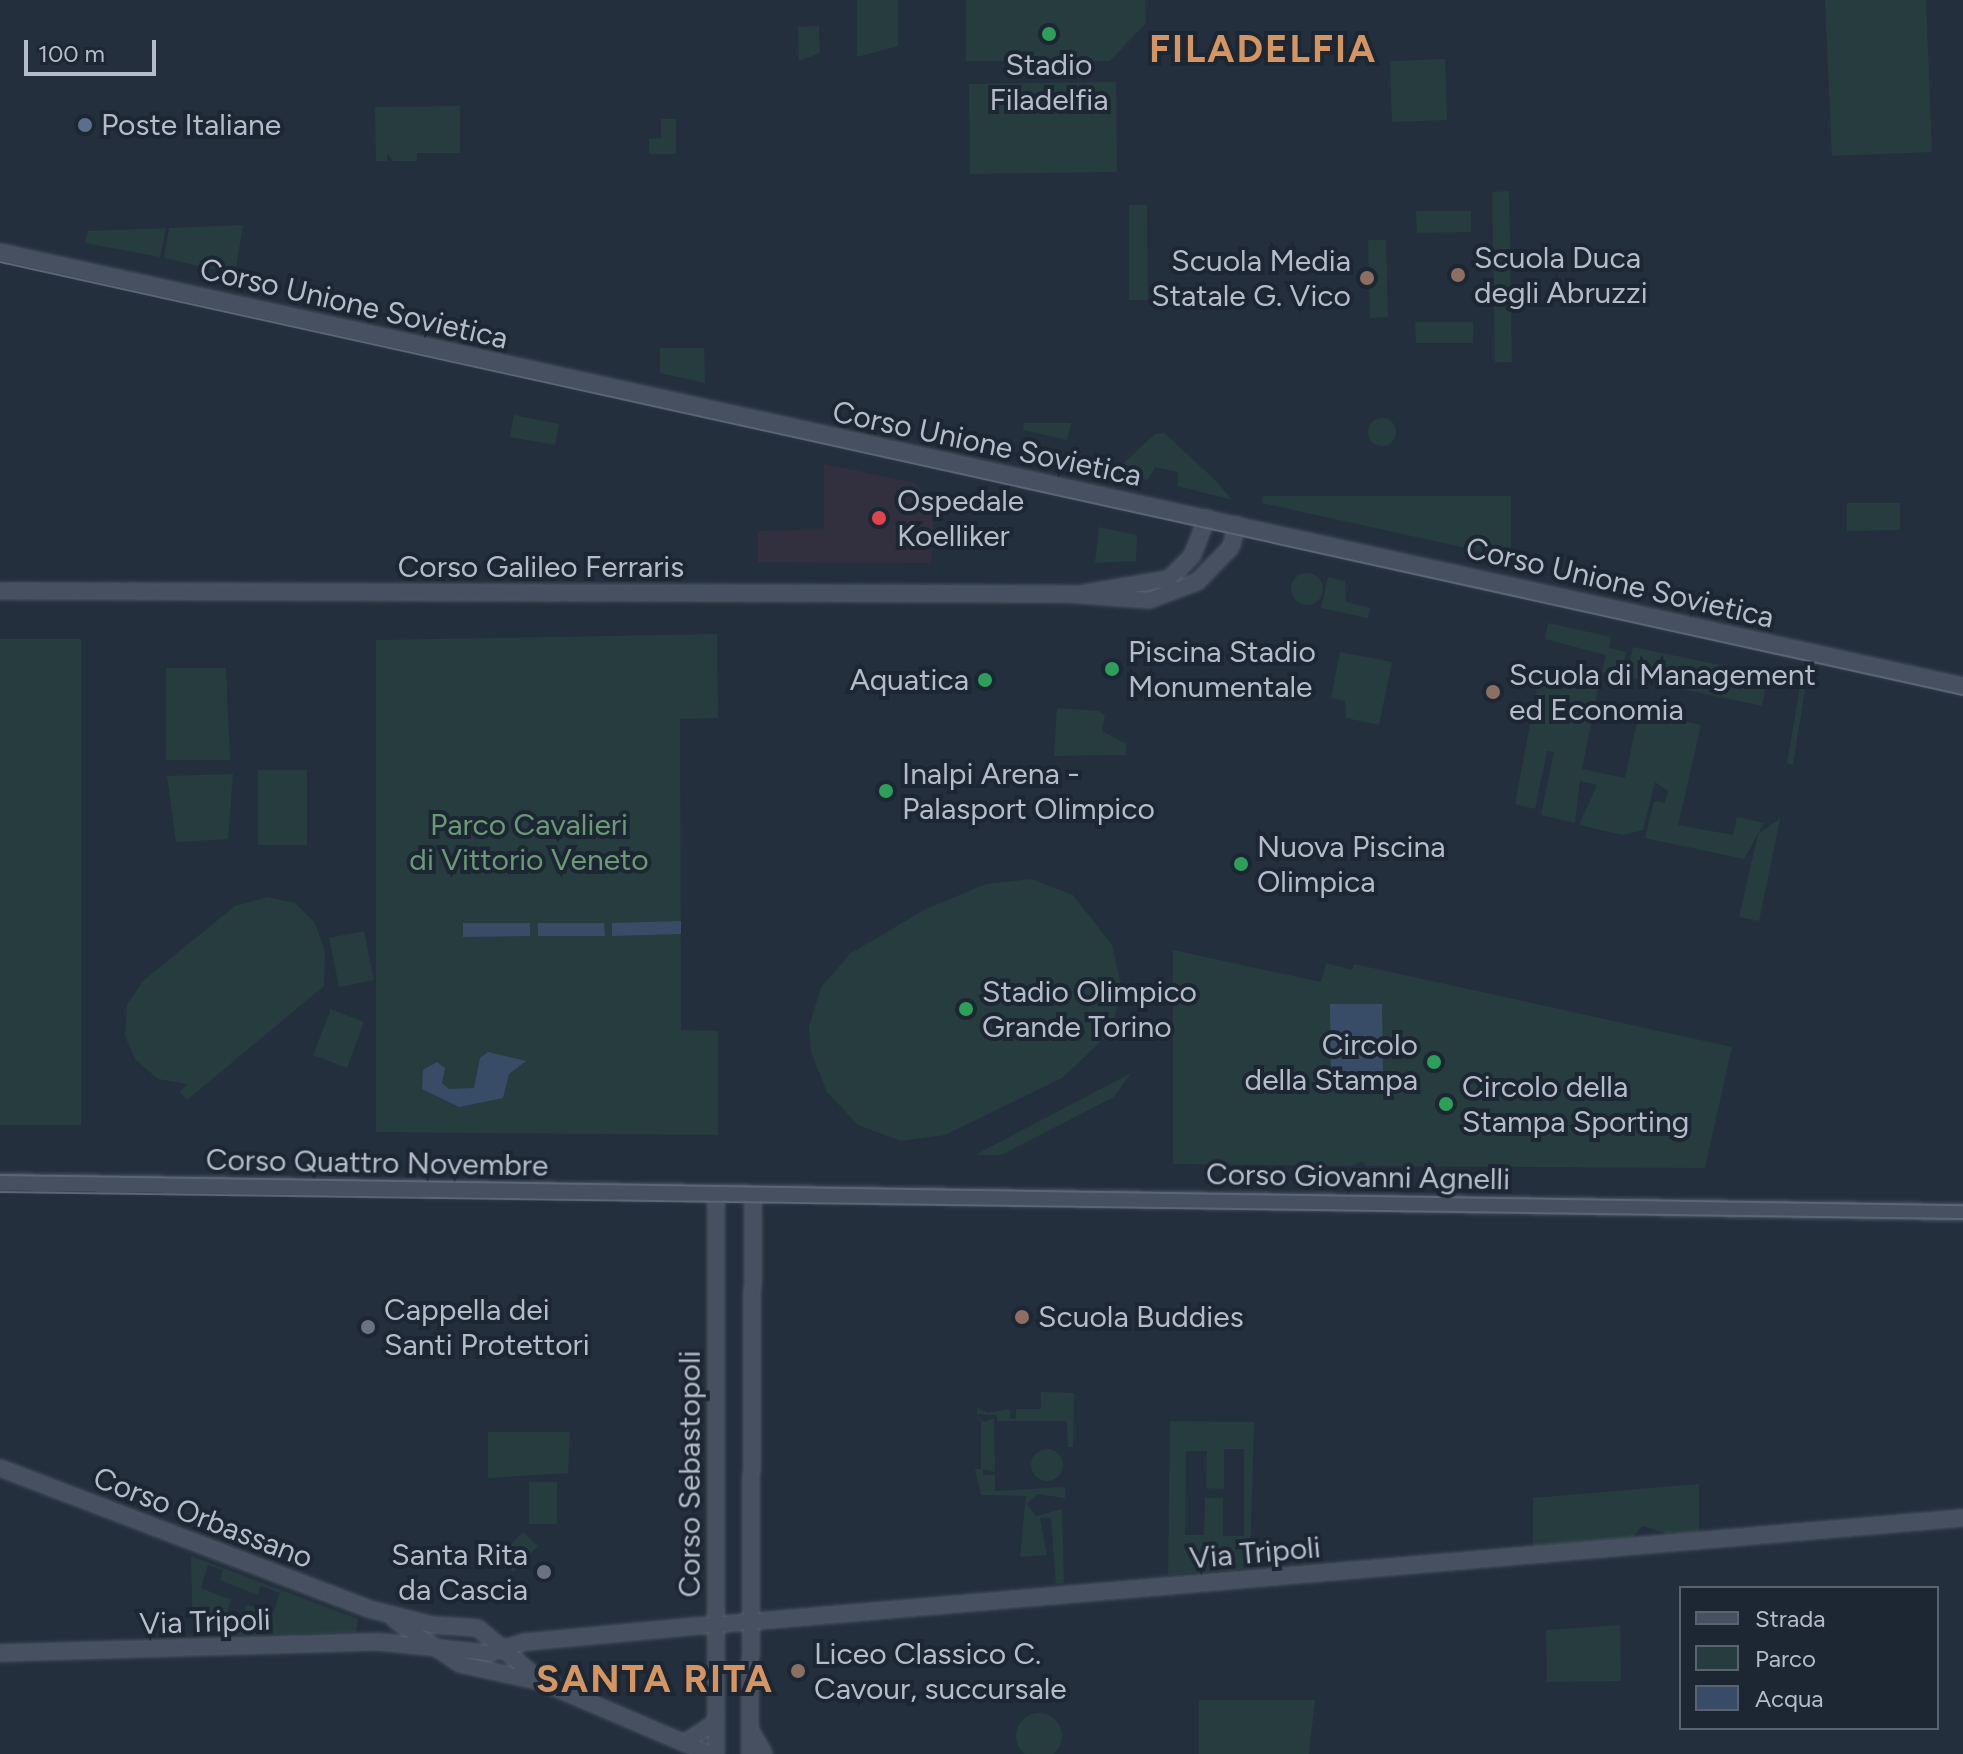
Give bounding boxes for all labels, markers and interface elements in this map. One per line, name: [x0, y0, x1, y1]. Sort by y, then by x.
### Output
scale bar: [28, 24, 160, 74]
marker: Stadio Filadelfia: [1040, 25, 1058, 43]
district label: FILADELFIA: [1149, 27, 1377, 73]
text: 100 m: [38, 39, 105, 68]
place label: Stadio Filadelfia: [989, 47, 1109, 118]
place label: Poste Italiane: [101, 107, 281, 143]
marker: Poste Italiane: [76, 116, 94, 134]
place label: Scuola Duca degli Abruzzi: [1474, 240, 1648, 310]
place label: Scuola Media Statale G. Vico: [1151, 243, 1351, 314]
street label: Corso Unione Sovietica: [196, 251, 512, 357]
marker: Scuola Duca degli Abruzzi: [1449, 266, 1467, 284]
marker: Scuola Media Statale G. Vico: [1358, 269, 1376, 287]
street label: Corso Unione Sovietica: [829, 394, 1145, 494]
place label: Ospedale Koelliker: [897, 483, 1024, 554]
marker: Ospedale Koelliker: [868, 507, 890, 529]
street label: Corso Unione Sovietica: [1462, 530, 1778, 636]
street label: Corso Galileo Ferraris: [398, 549, 684, 585]
place label: Piscina Stadio Monumentale: [1128, 634, 1316, 704]
place label: Scuola di Management ed Economia: [1509, 657, 1816, 728]
marker: Piscina Stadio Monumentale: [1103, 660, 1121, 678]
place label: Aquatica: [850, 662, 969, 698]
marker: Aquatica: [976, 671, 994, 689]
marker: Scuola di Management ed Economia: [1484, 683, 1502, 701]
place label: Inalpi Arena - Palasport Olimpico: [902, 756, 1155, 826]
marker: Inalpi Arena - Palasport Olimpico: [877, 782, 895, 800]
park label: Parco Cavalieri di Vittorio Veneto: [409, 807, 649, 878]
place label: Nuova Piscina Olimpica: [1257, 829, 1445, 900]
marker: Nuova Piscina Olimpica: [1232, 855, 1250, 873]
place label: Stadio Olimpico Grande Torino: [982, 974, 1197, 1044]
marker: Stadio Olimpico Grande Torino: [957, 1000, 975, 1018]
place label: Circolo della Stampa: [1245, 1027, 1418, 1098]
marker: Circolo della Stampa: [1425, 1053, 1443, 1071]
place label: Circolo della Stampa Sporting: [1462, 1069, 1689, 1140]
marker: Circolo della Stampa Sporting: [1437, 1095, 1455, 1113]
street label: Corso Quattro Novembre: [205, 1142, 549, 1184]
street label: Corso Giovanni Agnelli: [1206, 1156, 1510, 1198]
place label: Cappella dei Santi Protettori: [384, 1292, 590, 1362]
place label: Scuola Buddies: [1038, 1299, 1244, 1335]
marker: Scuola Buddies: [1013, 1308, 1031, 1326]
marker: Cappella dei Santi Protettori: [359, 1318, 377, 1336]
street label: Corso Sebastopoli: [672, 1351, 708, 1597]
street label: Corso Orbassano: [88, 1460, 318, 1576]
street label: Via Tripoli: [1188, 1529, 1322, 1577]
place label: Santa Rita da Cascia: [391, 1537, 528, 1608]
marker: Santa Rita da Cascia: [535, 1563, 553, 1581]
legend: [1679, 1586, 1939, 1730]
street label: Via Tripoli: [139, 1602, 271, 1642]
text: Strada: [1755, 1604, 1825, 1633]
place label: Liceo Classico C. Cavour, succursale: [814, 1636, 1067, 1706]
text: Parco: [1755, 1644, 1816, 1673]
district label: SANTA RITA: [536, 1657, 774, 1703]
marker: Liceo Classico C. Cavour, succursale: [789, 1662, 807, 1680]
text: Acqua: [1755, 1684, 1824, 1713]

